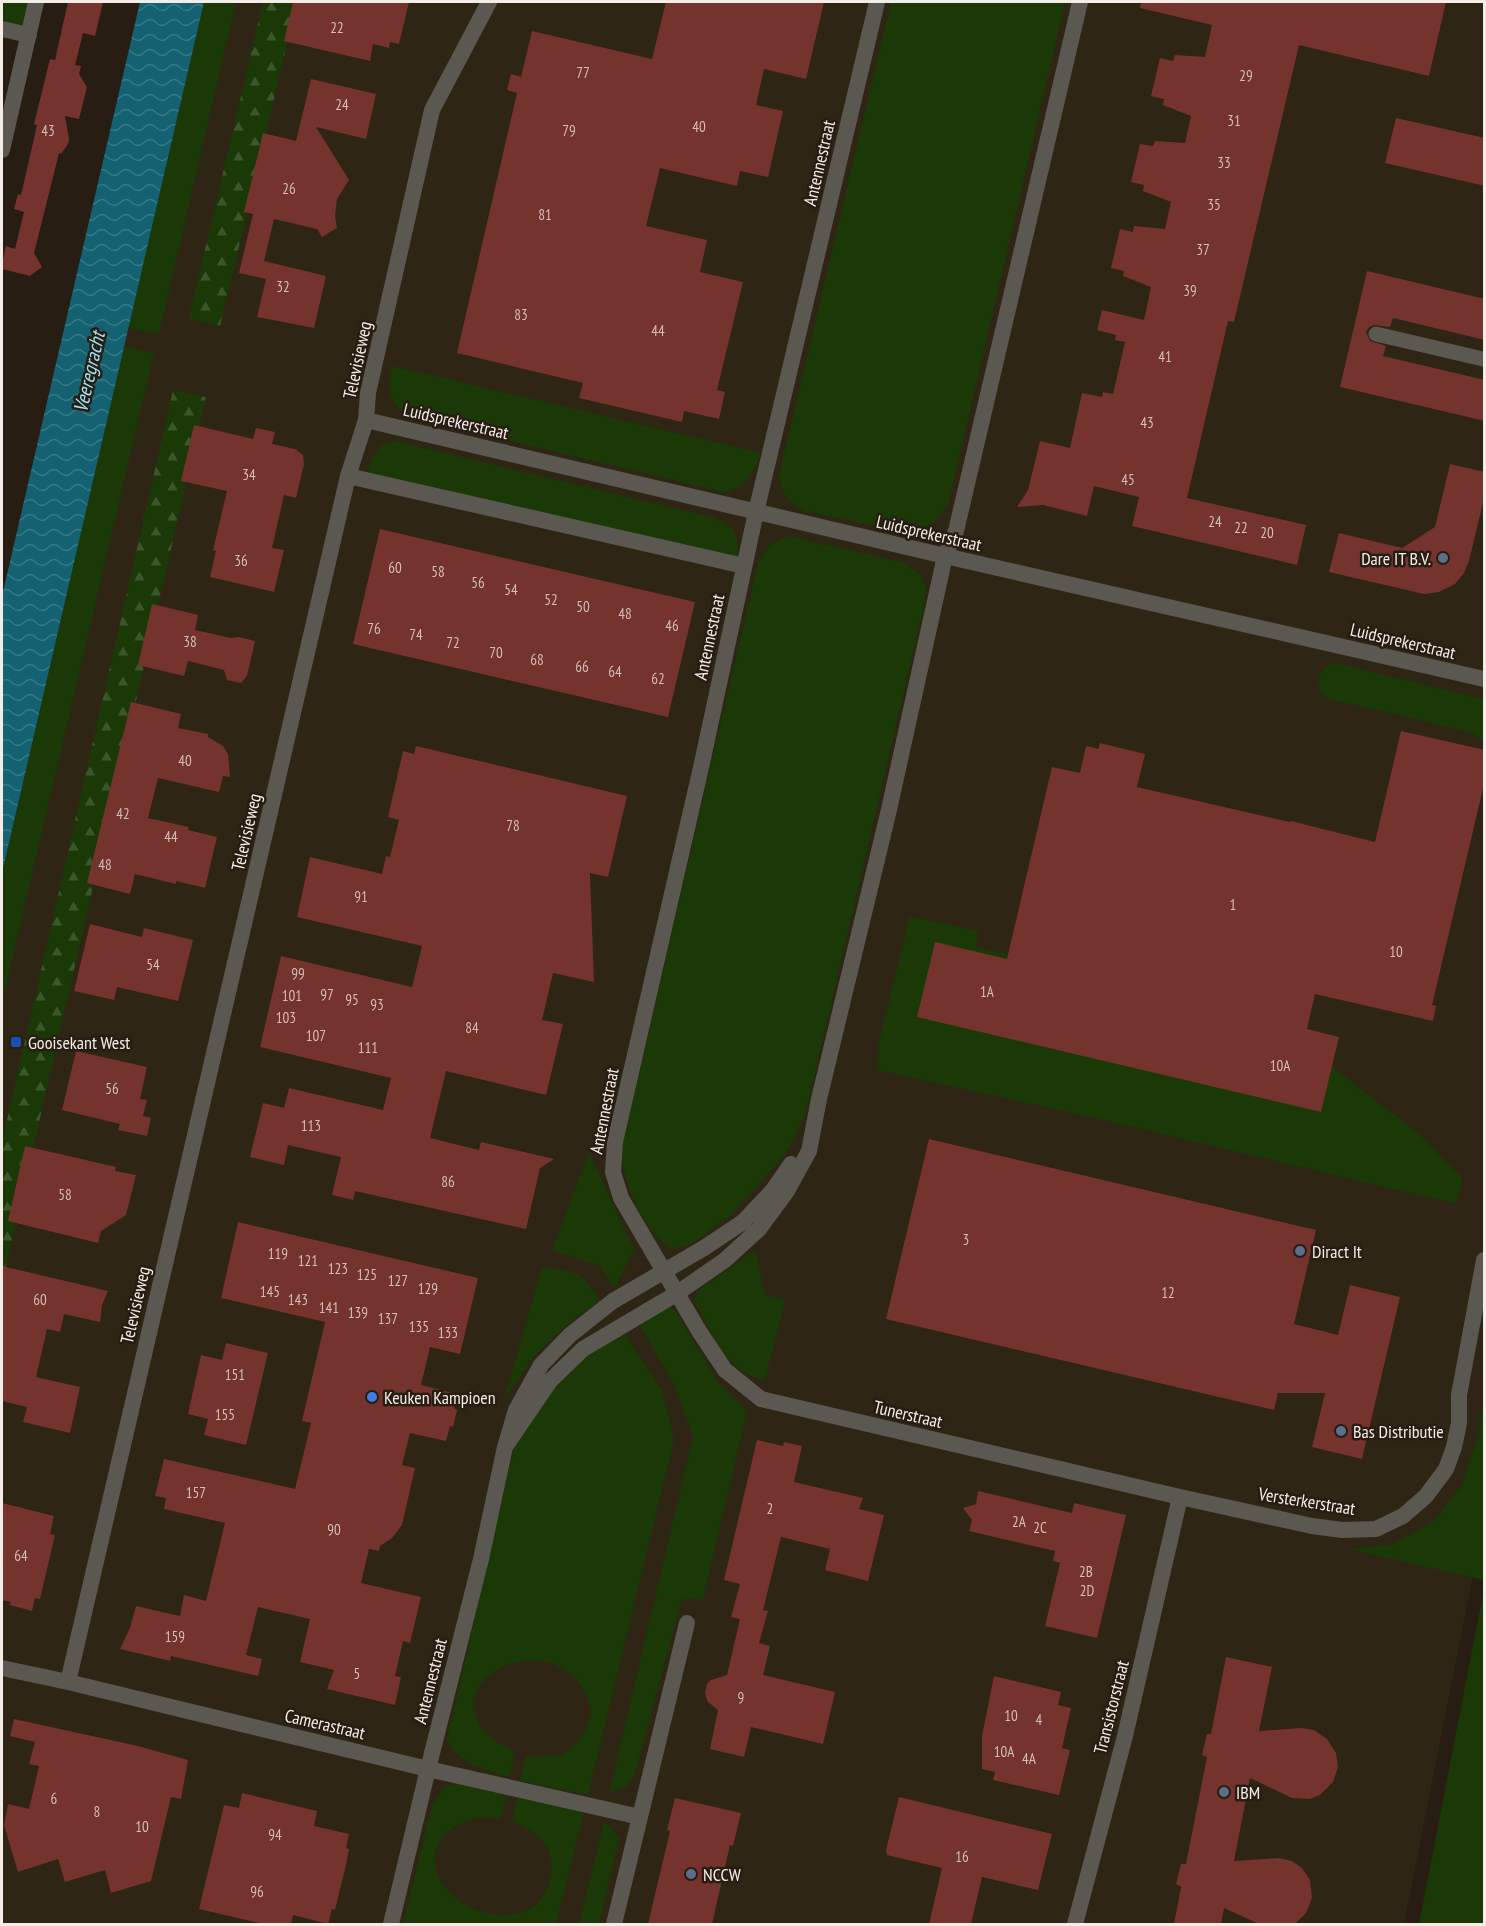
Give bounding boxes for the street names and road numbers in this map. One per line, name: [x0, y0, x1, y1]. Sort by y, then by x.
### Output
street label: Antennestraat: [798, 118, 840, 208]
street label: Televisieweg: [338, 319, 376, 401]
street label: Luidsprekerstraat: [401, 398, 511, 444]
street label: Luidsprekerstraat: [874, 510, 984, 556]
street label: Antennestraat: [689, 592, 729, 682]
street label: Luidsprekerstraat: [1348, 618, 1458, 664]
street label: Televisieweg: [226, 791, 266, 873]
street label: Antennestraat: [584, 1066, 624, 1156]
street label: Televisieweg: [115, 1264, 155, 1346]
street label: Tunerstraat: [871, 1395, 945, 1433]
street label: Versterkerstraat: [1256, 1482, 1357, 1520]
street label: Antennestraat: [408, 1636, 452, 1726]
street label: Transistorstraat: [1088, 1658, 1134, 1756]
street label: Camerastraat: [283, 1704, 367, 1744]

